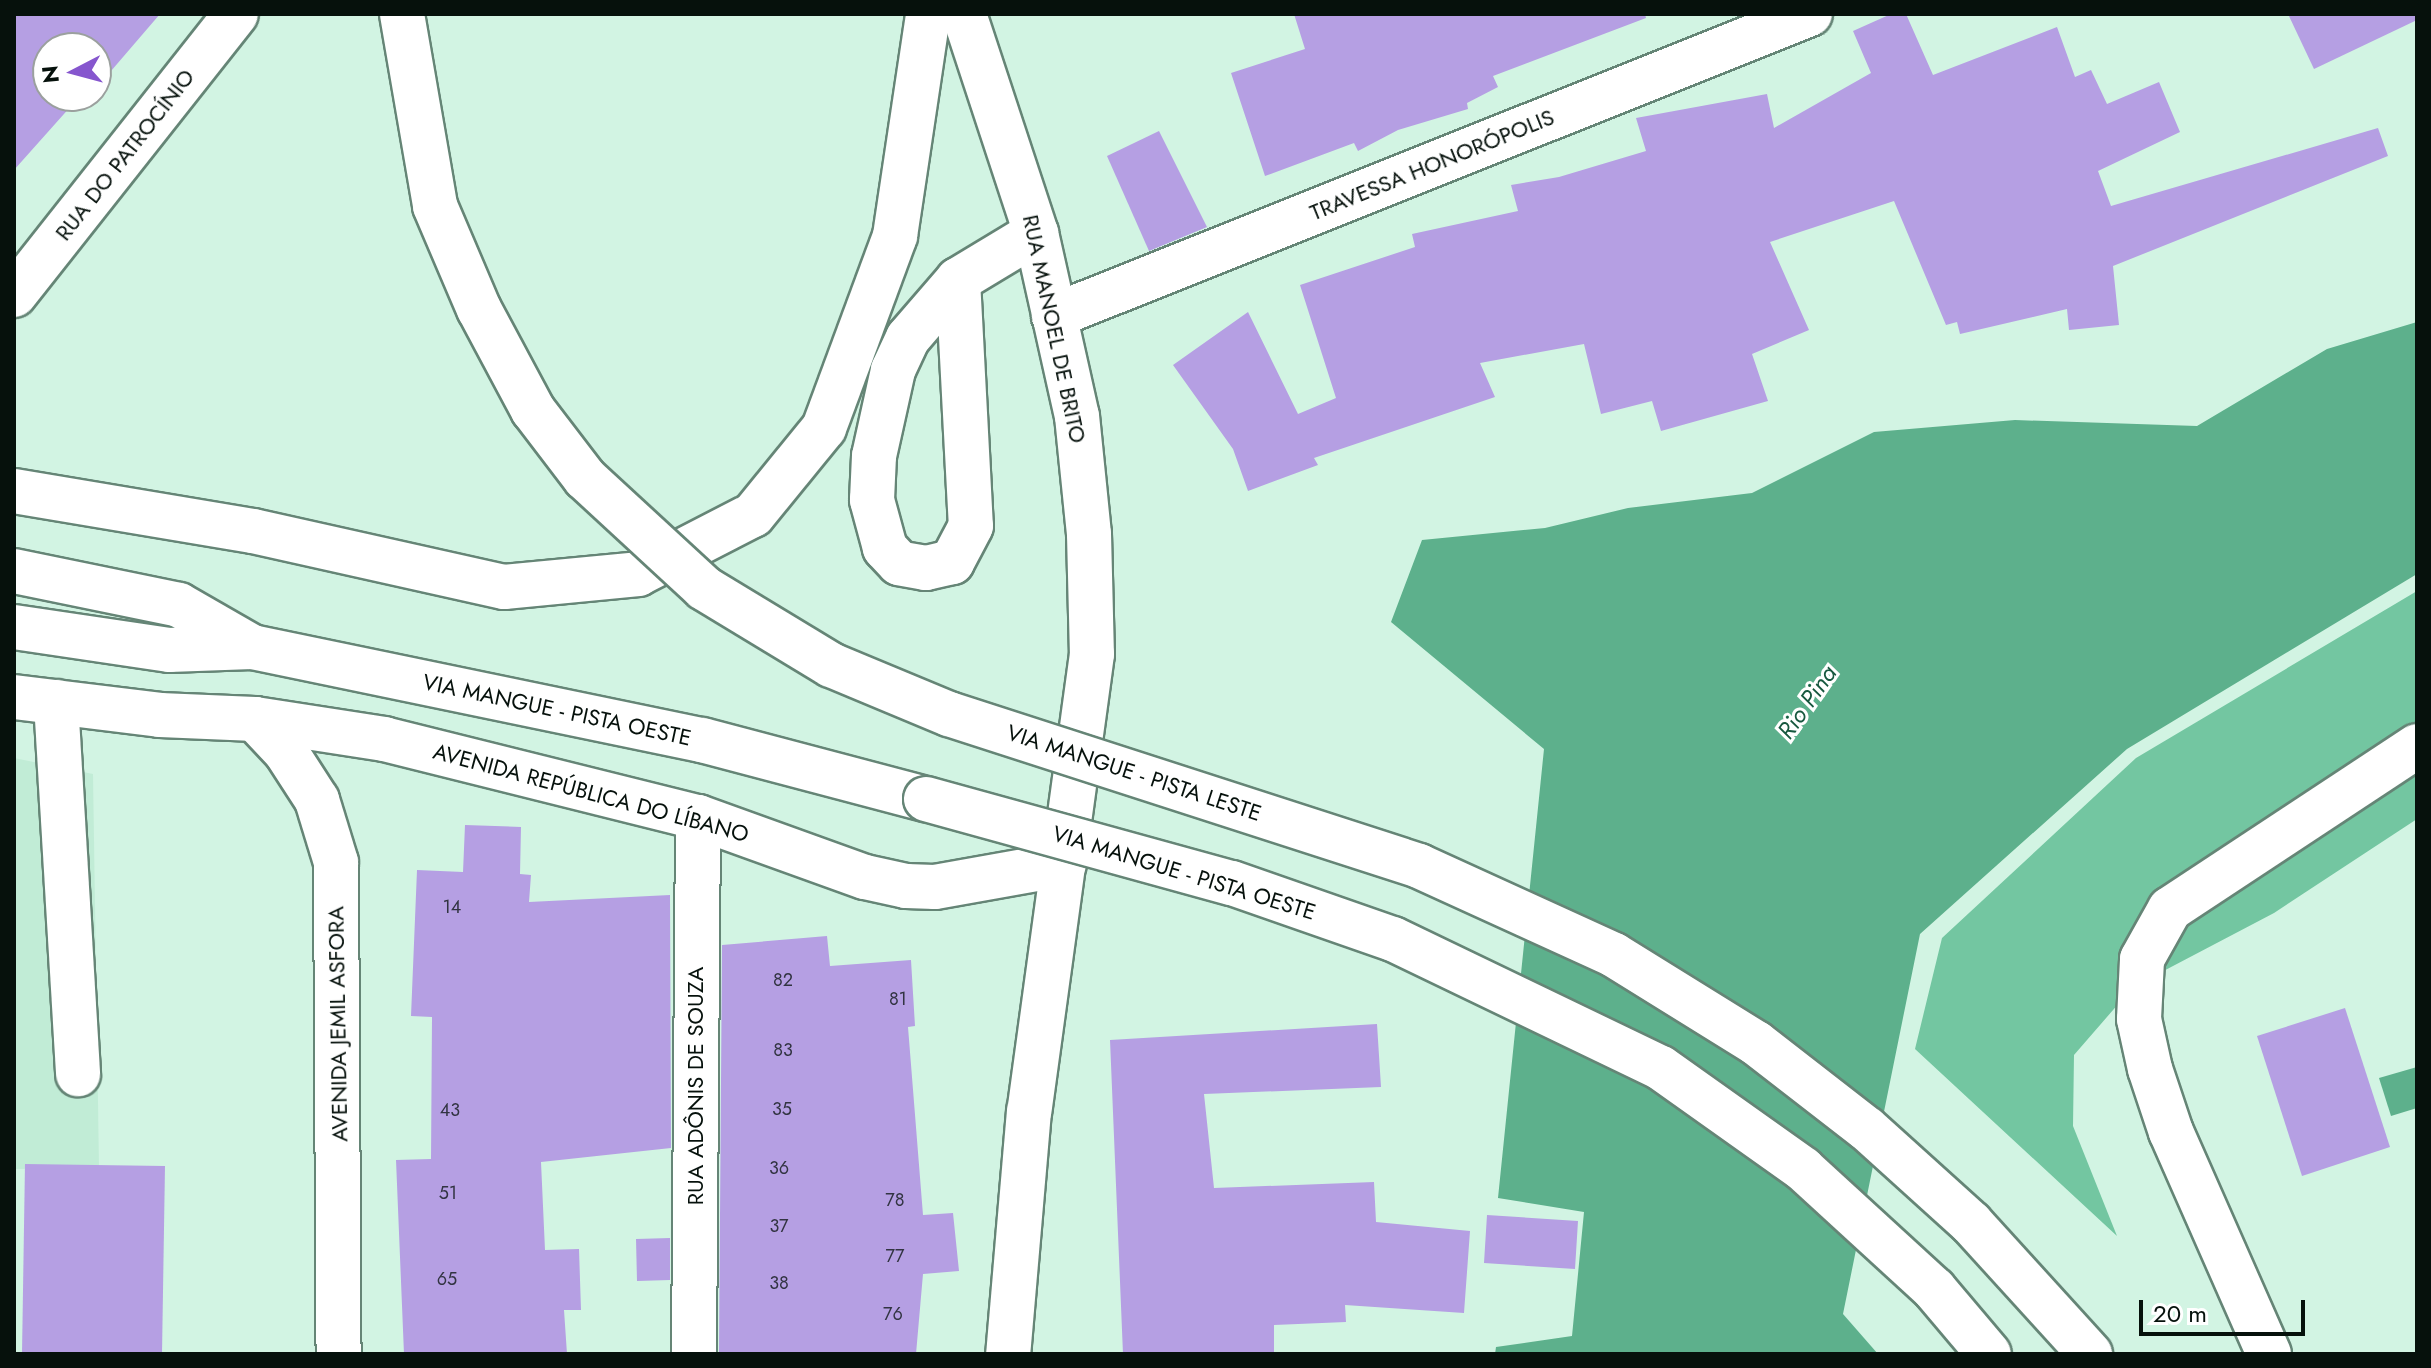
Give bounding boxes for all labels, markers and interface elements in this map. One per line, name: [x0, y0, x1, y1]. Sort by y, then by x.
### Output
north arrow: [32, 32, 112, 112]
street label: RUA DO PATROCÍNIO: [50, 64, 200, 246]
street label: TRAVESSA HONORÓPOLIS: [1306, 104, 1558, 226]
street label: RUA MANOEL DE BRITO: [1017, 212, 1091, 446]
water label: Rio Pina: [1771, 660, 1843, 744]
street label: VIA MANGUE - PISTA OESTE: [420, 669, 694, 751]
street label: VIA MANGUE - PISTA LESTE: [1003, 719, 1265, 827]
street label: AVENIDA REPÚBLICA DO LÍBANO: [430, 738, 752, 848]
street label: VIA MANGUE - PISTA OESTE: [1049, 820, 1319, 926]
house number: 14: [443, 896, 461, 918]
street label: AVENIDA JEMIL ASFORA: [323, 906, 353, 1142]
street label: RUA ADÔNIS DE SOUZA: [683, 967, 709, 1205]
house number: 82: [773, 969, 793, 991]
house number: 81: [889, 988, 907, 1010]
house number: 83: [773, 1039, 793, 1061]
house number: 35: [772, 1098, 792, 1120]
house number: 43: [440, 1099, 460, 1121]
house number: 36: [769, 1157, 789, 1179]
house number: 51: [439, 1182, 457, 1204]
house number: 78: [885, 1189, 905, 1211]
house number: 37: [769, 1215, 789, 1237]
house number: 77: [886, 1245, 904, 1267]
house number: 65: [437, 1268, 457, 1290]
house number: 38: [769, 1272, 789, 1294]
scale bar: [2143, 1284, 2309, 1334]
text: 20 m: [2153, 1296, 2207, 1331]
house number: 76: [883, 1303, 903, 1325]

